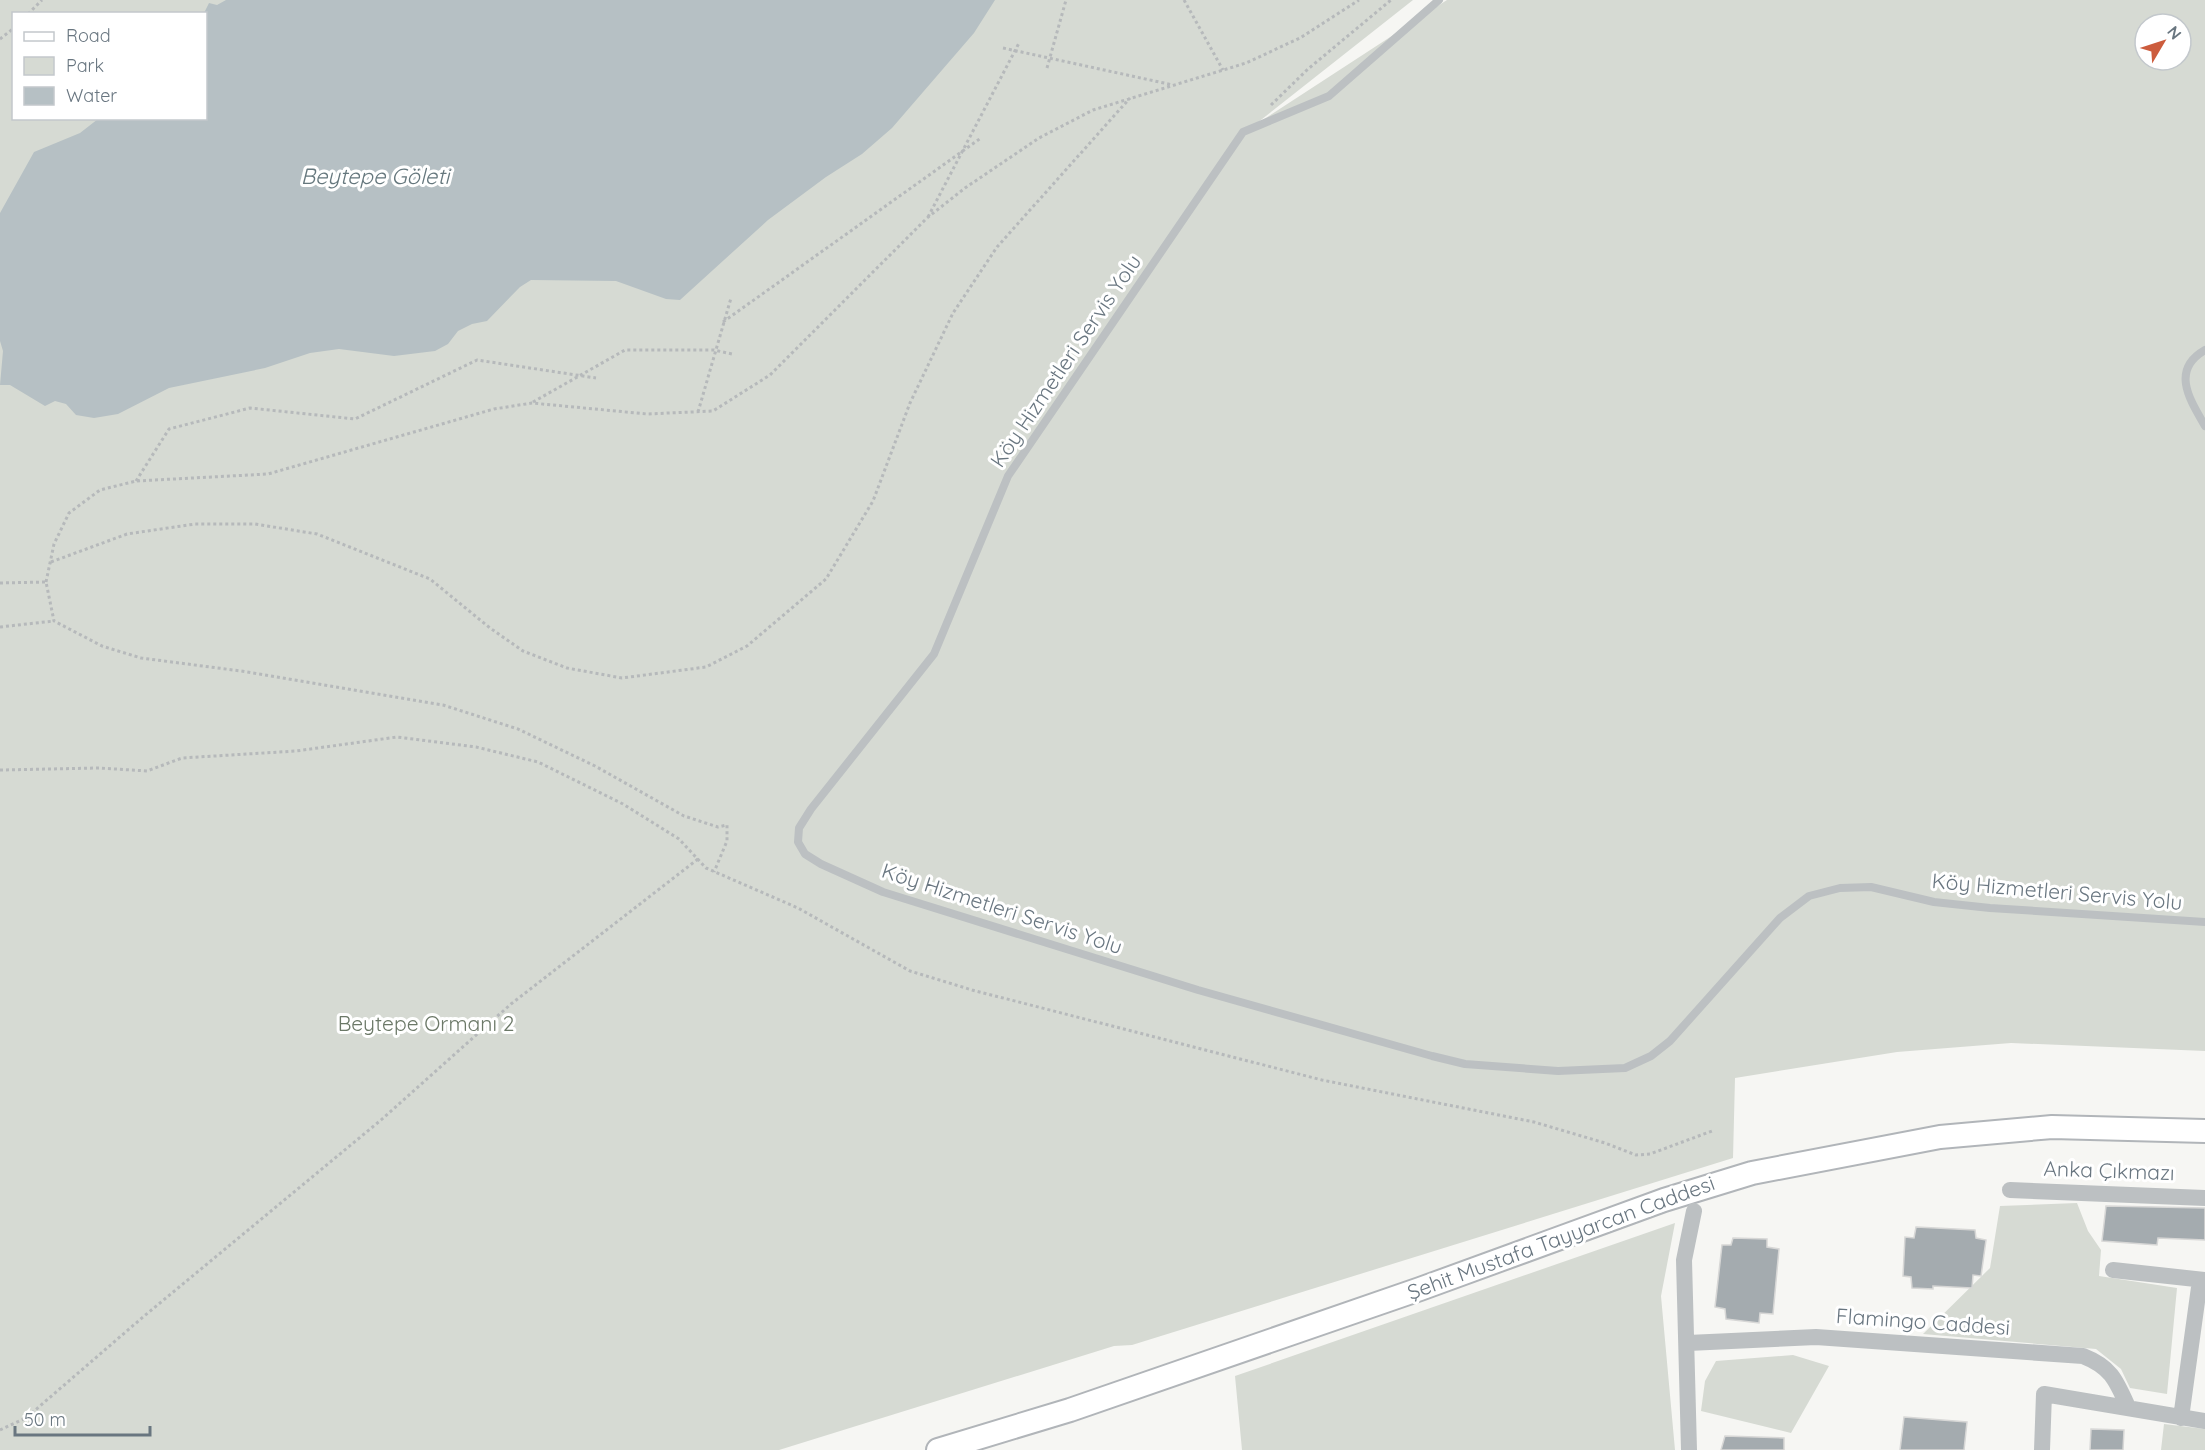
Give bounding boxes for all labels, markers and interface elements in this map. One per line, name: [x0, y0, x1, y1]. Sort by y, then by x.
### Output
legend: [12, 12, 207, 120]
north arrow: [2133, 12, 2193, 72]
text: N: [2163, 22, 2186, 43]
text: Road: [66, 24, 111, 47]
text: Park: [66, 54, 104, 77]
text: Water: [66, 84, 117, 107]
water label: Beytepe Göleti: [301, 162, 452, 190]
street label: Köy Hizmetleri Servis Yolu: [984, 249, 1146, 472]
street label: Köy Hizmetleri Servis Yolu: [879, 857, 1126, 959]
street label: Köy Hizmetleri Servis Yolu: [1931, 867, 2183, 915]
park label: Beytepe Ormanı 2: [338, 1010, 514, 1036]
street label: Anka Çıkmazı: [2043, 1155, 2175, 1185]
street label: Şehit Mustafa Tayyarcan Caddesi: [1403, 1169, 1718, 1305]
street label: Flamingo Caddesi: [1835, 1302, 2011, 1340]
scale bar: [15, 1399, 150, 1437]
text: 50 m: [24, 1408, 66, 1431]

